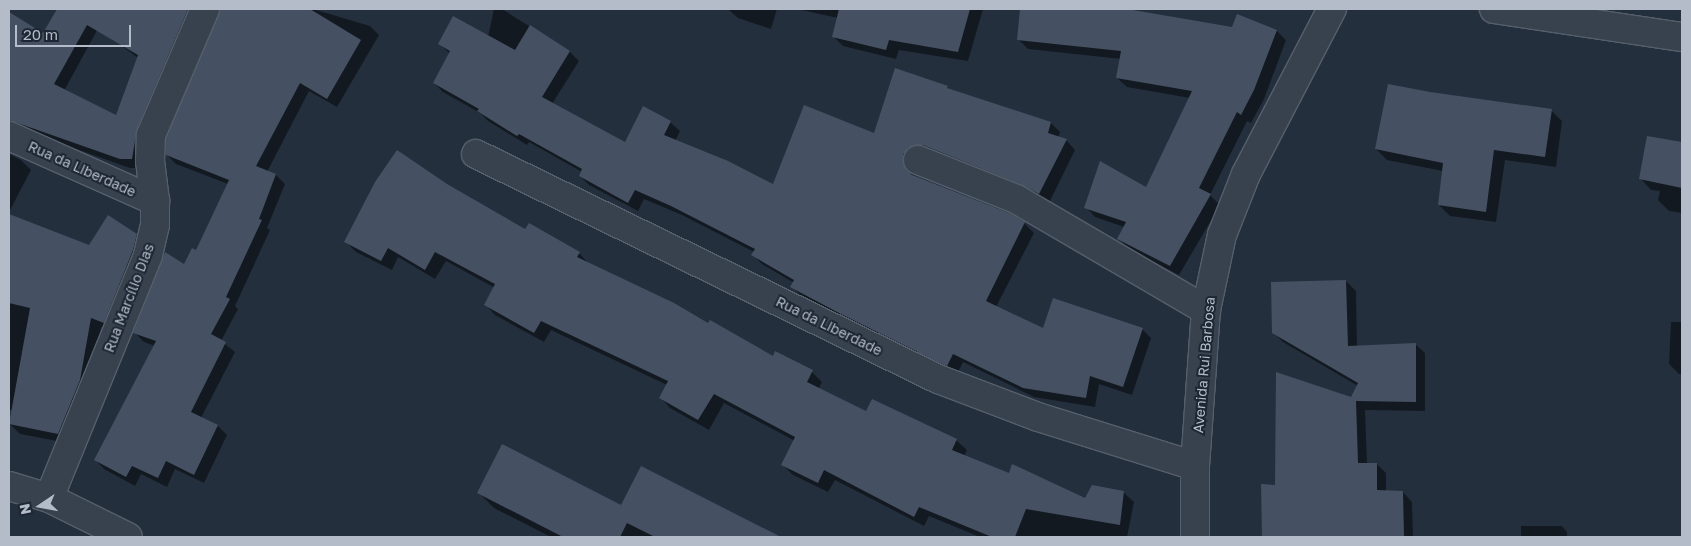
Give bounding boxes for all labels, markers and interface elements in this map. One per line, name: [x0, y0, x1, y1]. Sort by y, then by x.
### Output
scale bar: [18, 15, 134, 47]
text: 20 m: [23, 25, 58, 43]
street label: Rua da Liberdade: [26, 138, 138, 200]
street label: Rua Marcílio Dias: [101, 241, 157, 355]
street label: Rua da Liberdade: [773, 293, 885, 359]
street label: Avenida Rui Barbosa: [1190, 296, 1218, 434]
north arrow: [15, 481, 65, 531]
text: N: [15, 502, 34, 516]

